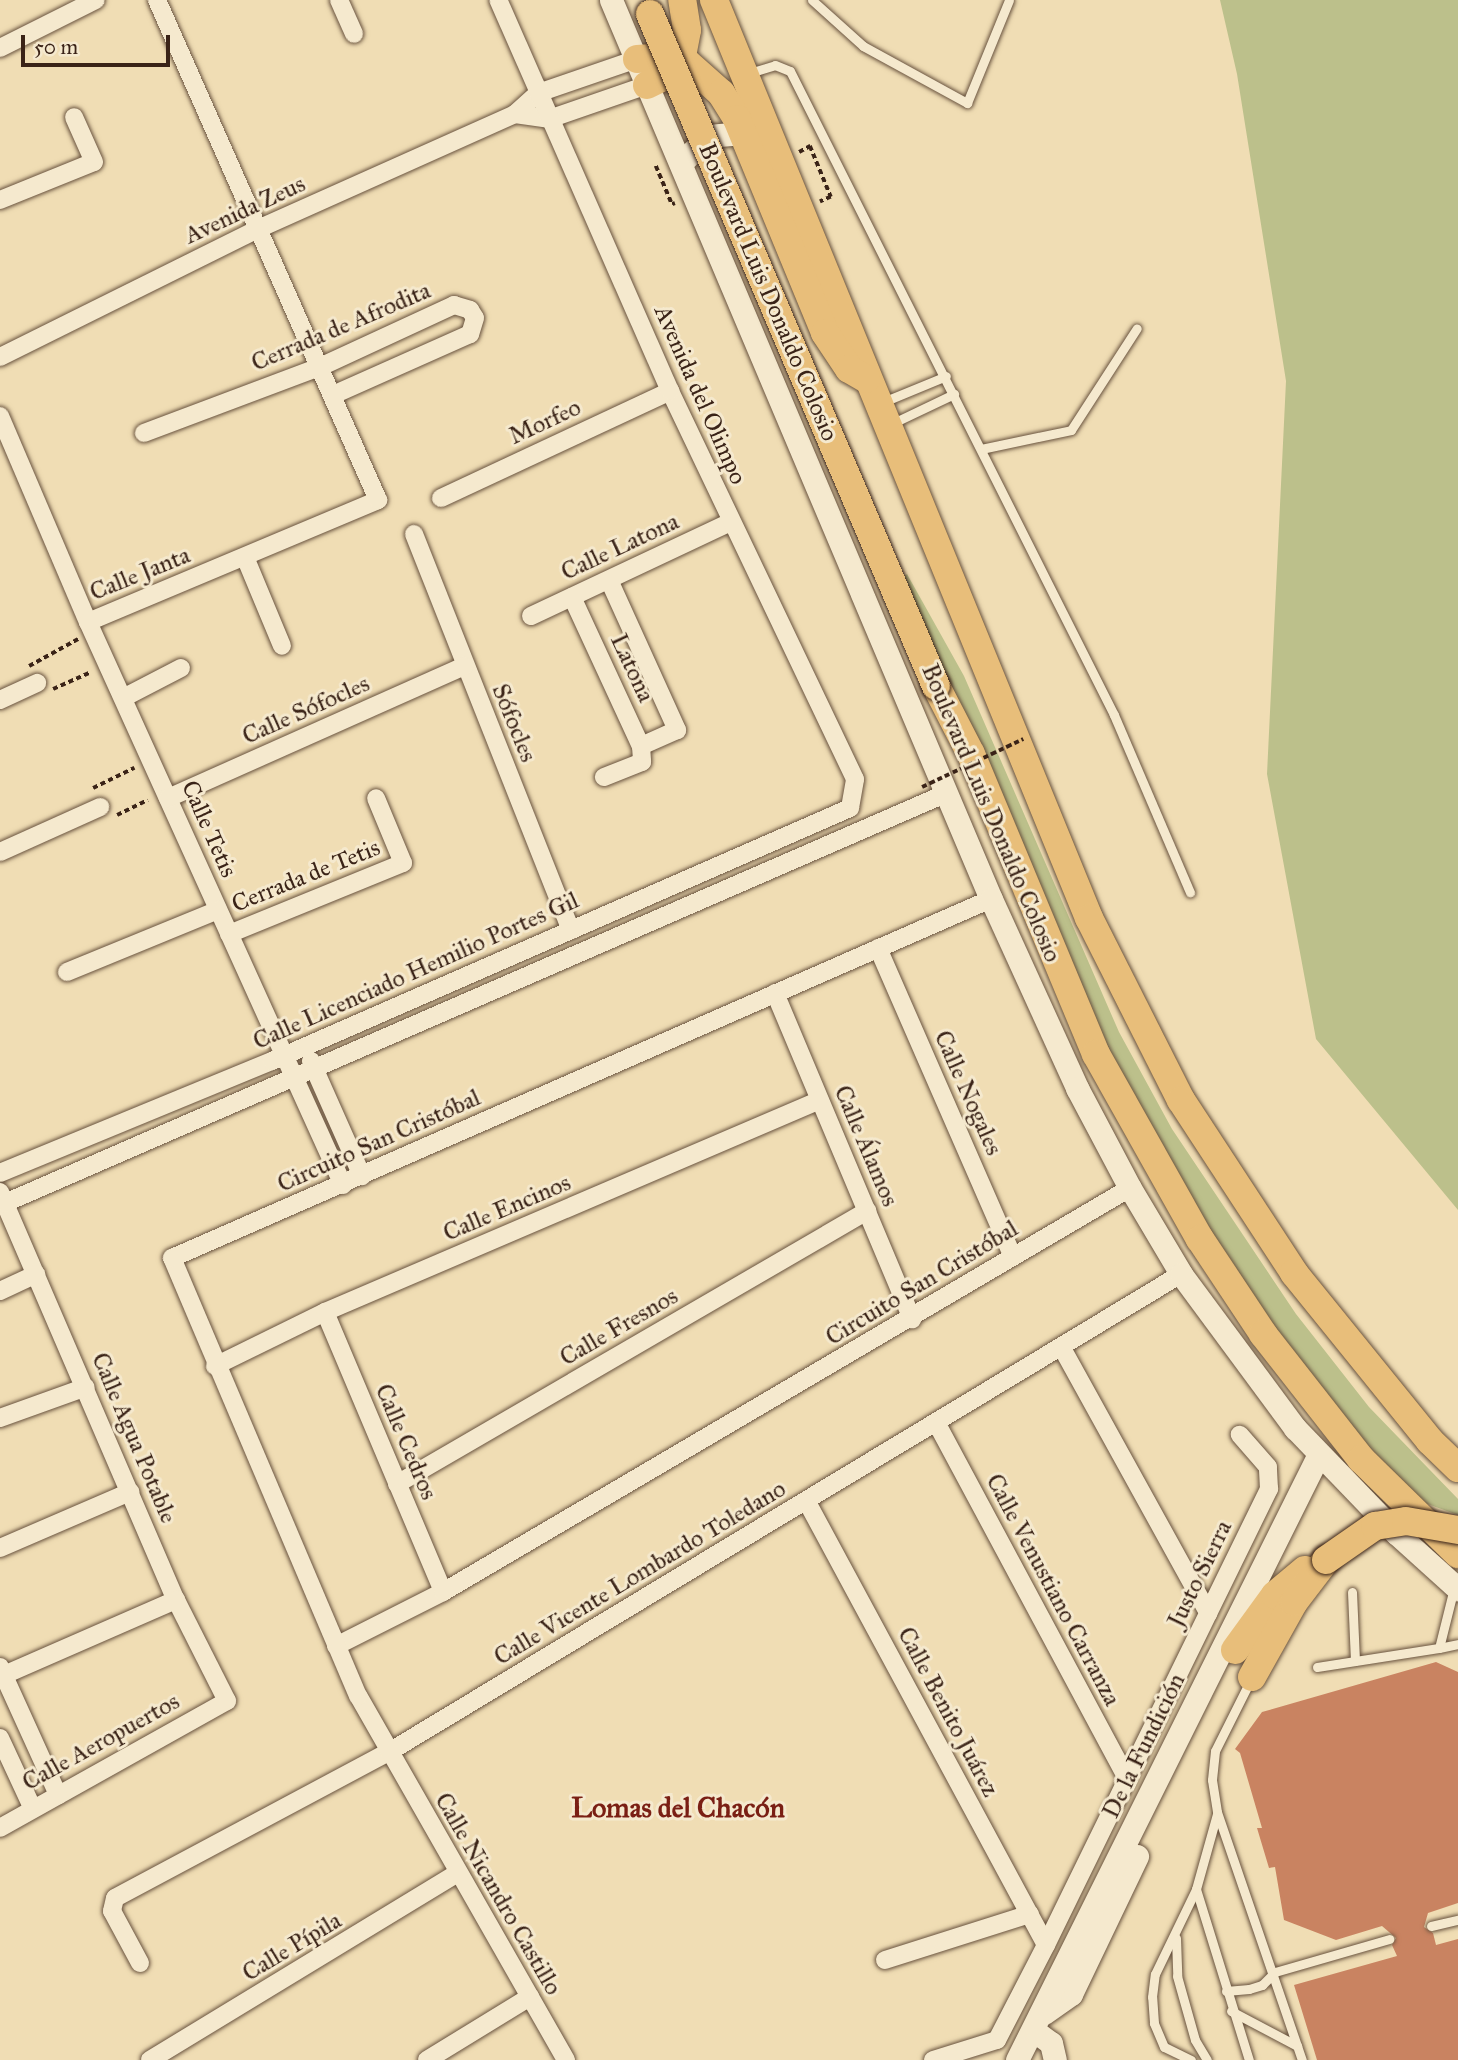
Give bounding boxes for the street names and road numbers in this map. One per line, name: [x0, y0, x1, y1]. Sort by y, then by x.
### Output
street label: Boulevard Luis Donaldo Colosio: [692, 139, 844, 445]
street label: Avenida Zeus: [180, 170, 310, 250]
street label: Cerrada de Afrodita: [247, 276, 435, 378]
street label: Avenida del Olimpo: [648, 301, 752, 489]
street label: Morfeo: [505, 393, 585, 451]
street label: Calle Latona: [557, 507, 683, 587]
street label: Calle Janta: [86, 541, 194, 607]
street label: Latona: [604, 629, 660, 707]
street label: Boulevard Luis Donaldo Colosio: [915, 660, 1067, 966]
street label: Calle Sófocles: [238, 669, 374, 751]
street label: Sófocles: [485, 680, 543, 766]
street label: Calle Tetis: [175, 776, 243, 882]
street label: Cerrada de Tetis: [228, 833, 384, 919]
street label: Calle Licenciado Hemilio Portes Gil: [249, 886, 583, 1056]
street label: Calle Nogales: [928, 1026, 1008, 1160]
street label: Calle Álamos: [828, 1081, 904, 1211]
street label: Circuito San Cristóbal: [273, 1083, 485, 1199]
street label: Calle Encinos: [439, 1168, 575, 1248]
street label: Circuito San Cristóbal: [821, 1214, 1023, 1352]
street label: Calle Fresnos: [555, 1282, 683, 1372]
street label: Calle Agua Potable: [85, 1348, 183, 1528]
street label: Calle Cedros: [369, 1380, 443, 1504]
street label: Calle Venustiano Carranza: [980, 1469, 1126, 1711]
street label: Calle Vicente Lombardo Toledano: [489, 1474, 791, 1672]
street label: Justo Sierra: [1162, 1516, 1238, 1632]
street label: Calle Benito Juárez: [891, 1622, 1005, 1802]
street label: De la Fundición: [1097, 1669, 1191, 1823]
street label: Calle Aeropuertos: [17, 1687, 185, 1797]
street label: Calle Nicandro Castillo: [428, 1788, 568, 2000]
street label: Calle Pípila: [237, 1906, 347, 1988]

